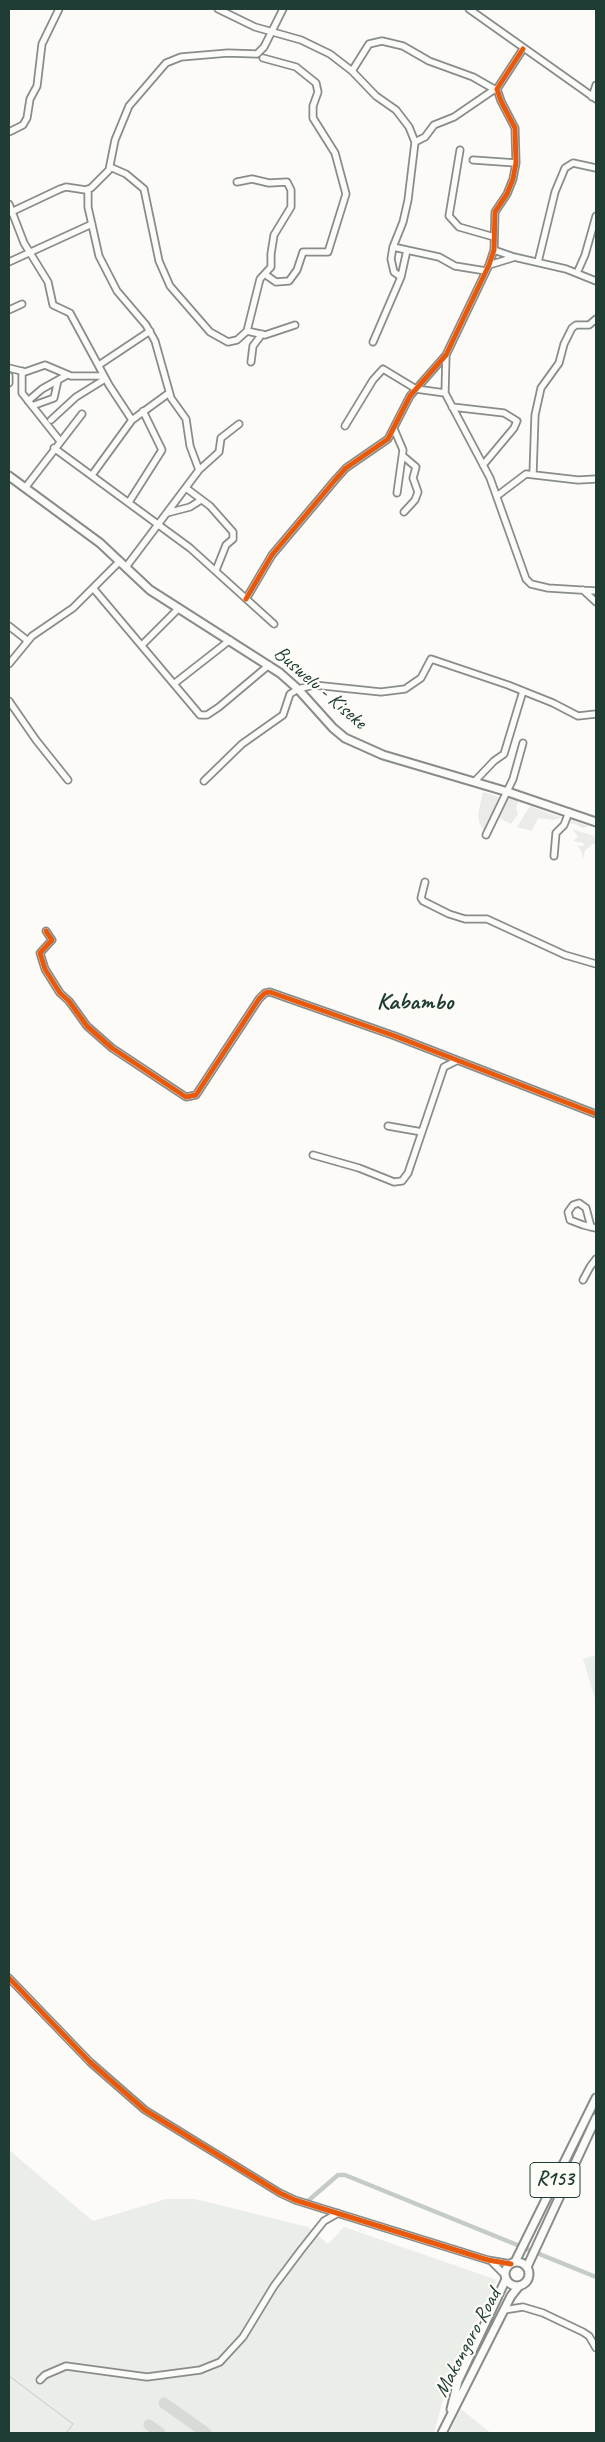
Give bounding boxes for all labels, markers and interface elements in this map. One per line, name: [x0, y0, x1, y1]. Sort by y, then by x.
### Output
street label: Buswelu - Kiseke: [268, 641, 372, 735]
district label: Kabambo: [377, 989, 453, 1017]
road number: R153: [530, 2162, 580, 2198]
street label: Makongoro Road: [429, 2285, 507, 2401]

